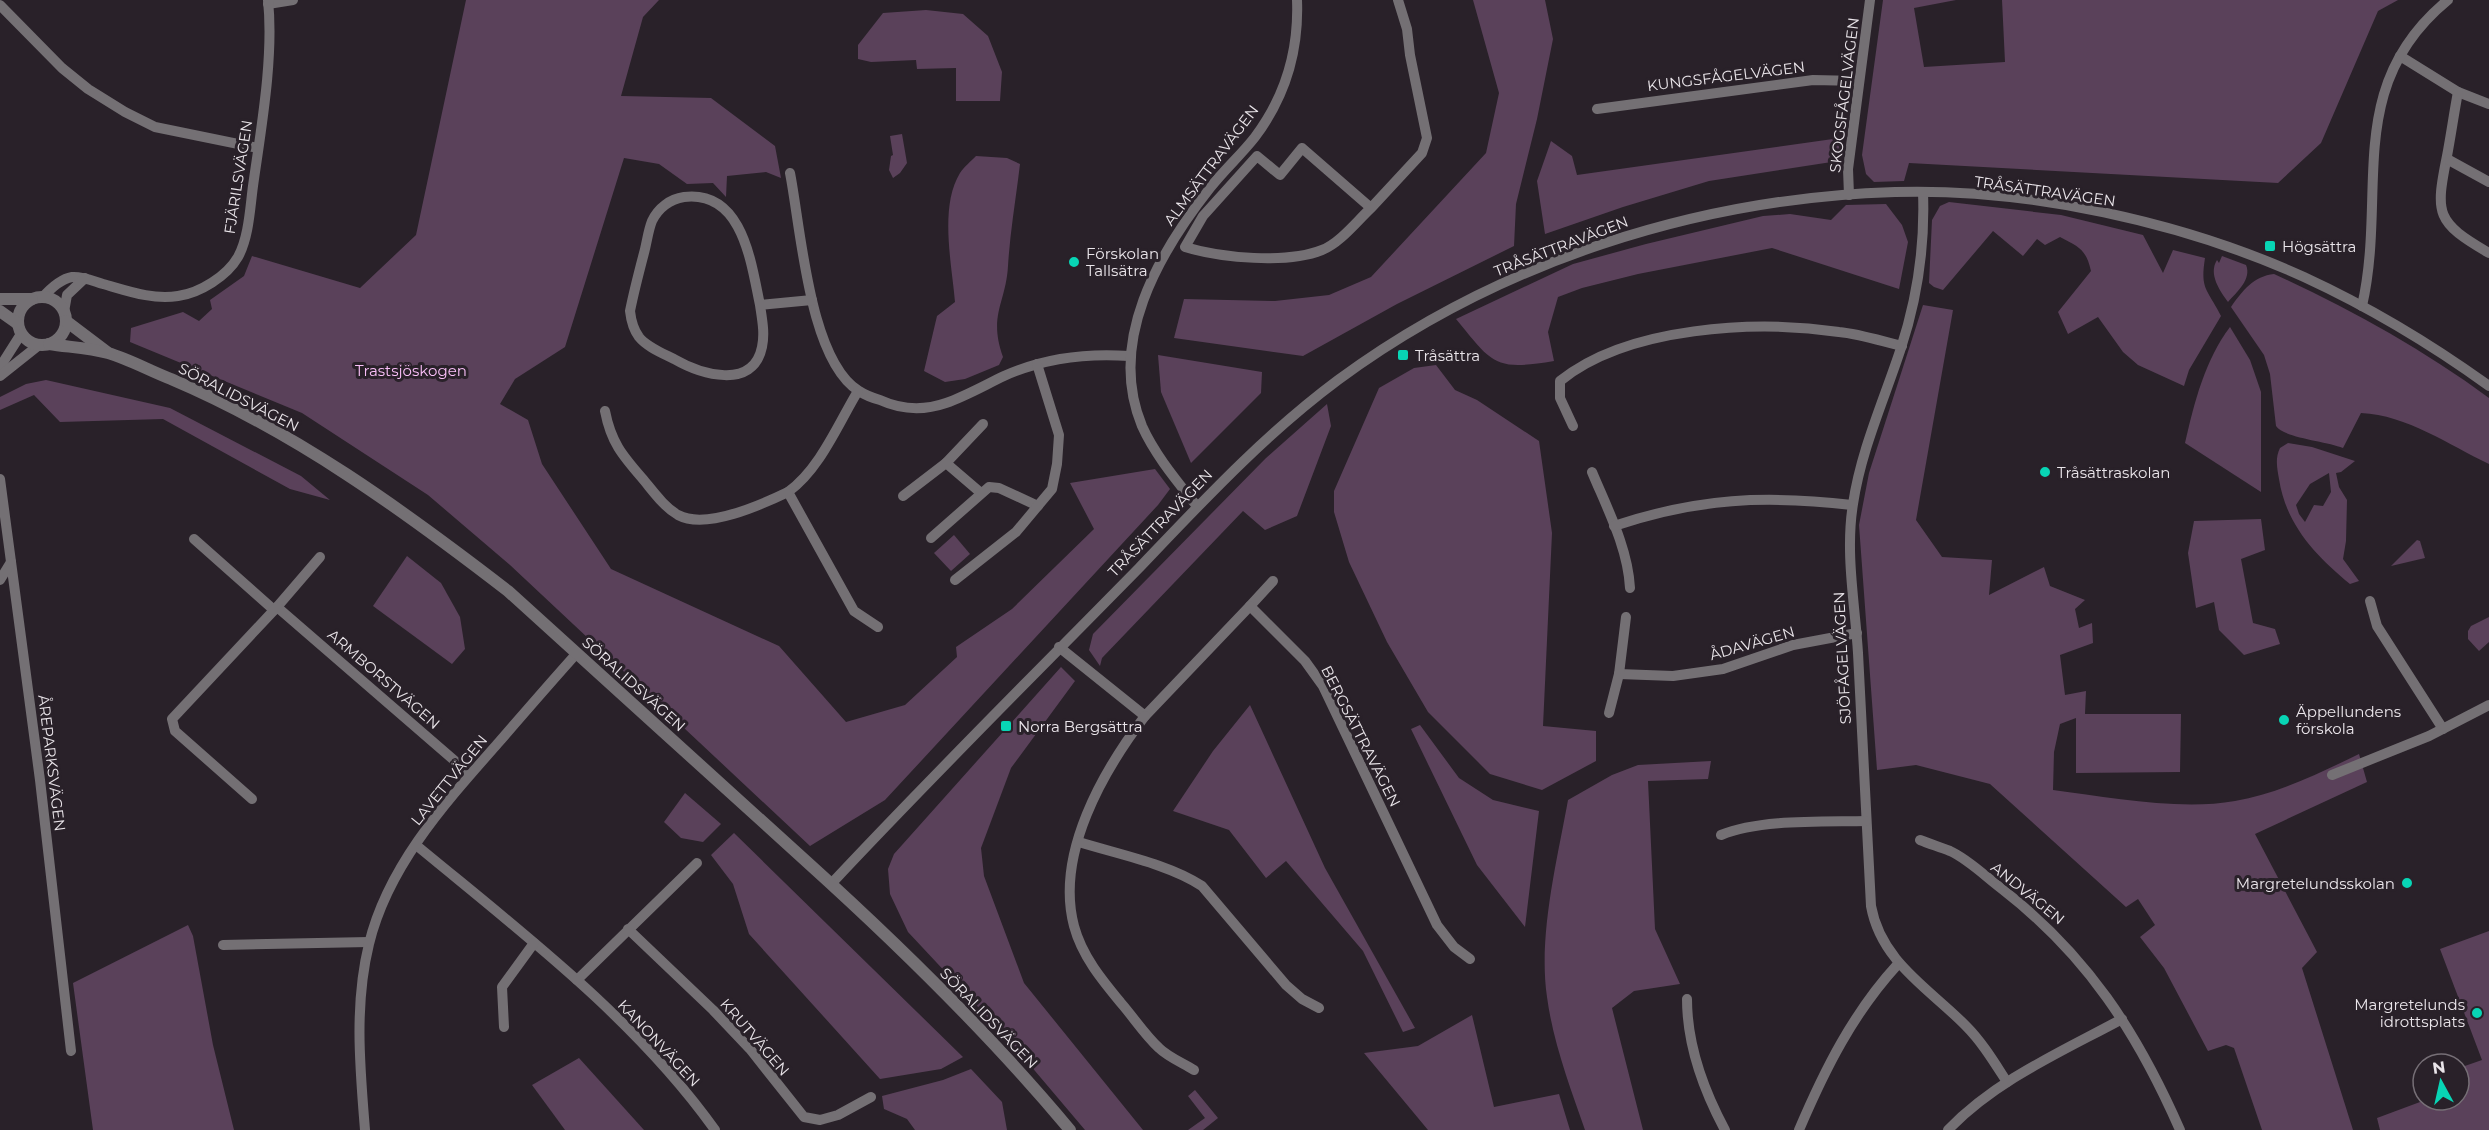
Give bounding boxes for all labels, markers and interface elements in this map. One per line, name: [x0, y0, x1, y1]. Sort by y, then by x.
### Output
street label: SKOGSFÅGELVÄGEN: [1825, 16, 1863, 174]
street label: KUNGSFÅGELVÄGEN: [1646, 57, 1806, 95]
street label: ALMSÄTTRAVÄGEN: [1159, 101, 1263, 229]
street label: FJÄRILSVÄGEN: [220, 119, 256, 235]
street label: TRÅSÄTTRAVÄGEN: [1973, 172, 2117, 210]
street label: TRÅSÄTTRAVÄGEN: [1491, 212, 1631, 280]
place label: Högsättra: [2282, 237, 2356, 256]
marker: Högsättra: [2263, 239, 2277, 253]
place label: Förskolan Tallsätra: [1086, 244, 1159, 280]
marker: Förskolan Tallsätra: [1067, 255, 1081, 269]
place label: Tråsättra: [1415, 346, 1480, 365]
marker: Tråsättra: [1396, 348, 1410, 362]
street label: SÖRALIDSVÄGEN: [176, 358, 302, 436]
park label: Trastsjöskogen: [355, 361, 467, 380]
place label: Tråsättraskolan: [2057, 463, 2170, 482]
street label: TRÅSÄTTRAVÄGEN: [1104, 465, 1216, 581]
marker: Tråsättraskolan: [2038, 465, 2052, 479]
street label: SJÖFÅGELVÄGEN: [1829, 591, 1855, 725]
street label: ÅDAVÄGEN: [1707, 622, 1797, 664]
street label: ARMBORSTVÄGEN: [324, 625, 444, 733]
street label: SÖRALIDSVÄGEN: [578, 633, 690, 735]
street label: BERGSÄTTRAVÄGEN: [1317, 662, 1405, 810]
street label: ÅREPARKSVÄGEN: [34, 694, 70, 832]
place label: Äppellundens förskola: [2296, 702, 2401, 738]
marker: Äppellundens förskola: [2277, 713, 2291, 727]
place label: Norra Bergsättra: [1018, 717, 1143, 736]
marker: Norra Bergsättra: [999, 719, 1013, 733]
street label: LAVETTVÄGEN: [407, 731, 491, 829]
street label: ANDVÄGEN: [1987, 857, 2069, 929]
place label: Margretelundsskolan: [2236, 874, 2395, 893]
marker: Margretelundsskolan: [2400, 876, 2414, 890]
street label: SÖRALIDSVÄGEN: [936, 964, 1042, 1072]
street label: KRUTVÄGEN: [716, 995, 794, 1079]
place label: Margretelunds idrottsplats: [2354, 995, 2465, 1031]
street label: KANONVÄGEN: [614, 996, 704, 1090]
marker: Margretelunds idrottsplats: [2470, 1006, 2484, 1020]
north arrow: [2411, 1052, 2471, 1112]
text: N: [2431, 1057, 2447, 1078]

